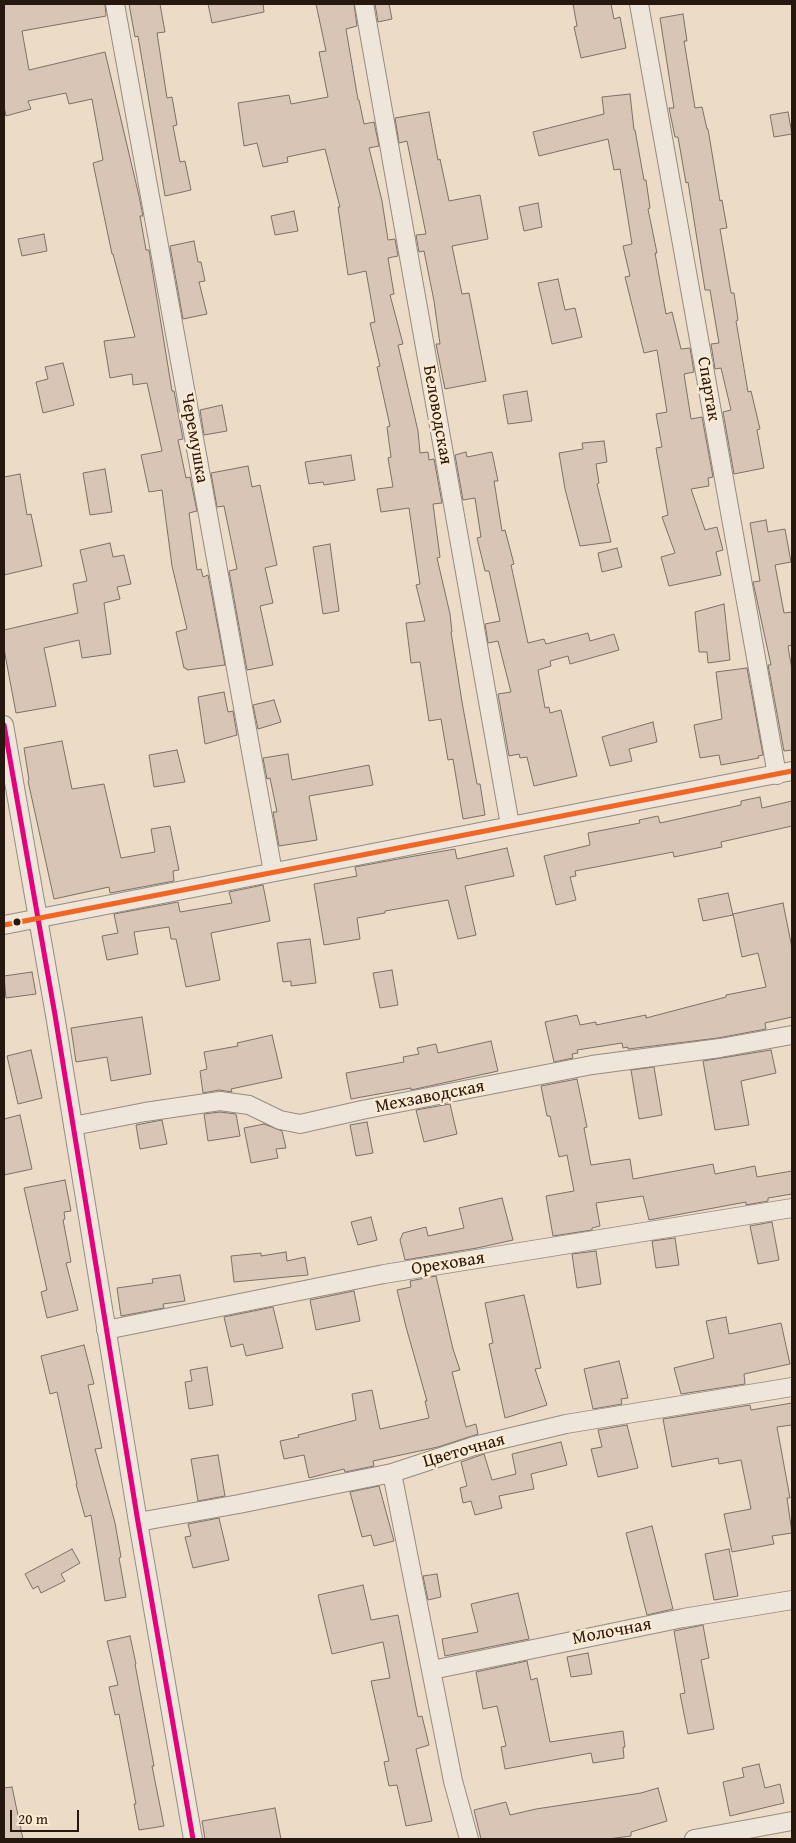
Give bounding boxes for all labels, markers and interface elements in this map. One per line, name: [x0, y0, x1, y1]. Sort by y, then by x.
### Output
street label: Спартак: [692, 355, 724, 423]
street label: Беловодская: [418, 364, 456, 466]
street label: Черемушка: [175, 391, 213, 485]
unlabelled marker: [12, 917, 22, 927]
street label: Мехзаводская: [373, 1076, 487, 1118]
street label: Ореховая: [410, 1248, 486, 1280]
street label: Цветочная: [420, 1429, 508, 1473]
street label: Молочная: [571, 1614, 653, 1650]
scale bar: [12, 1800, 81, 1832]
text: 20 m: [18, 1808, 48, 1829]

